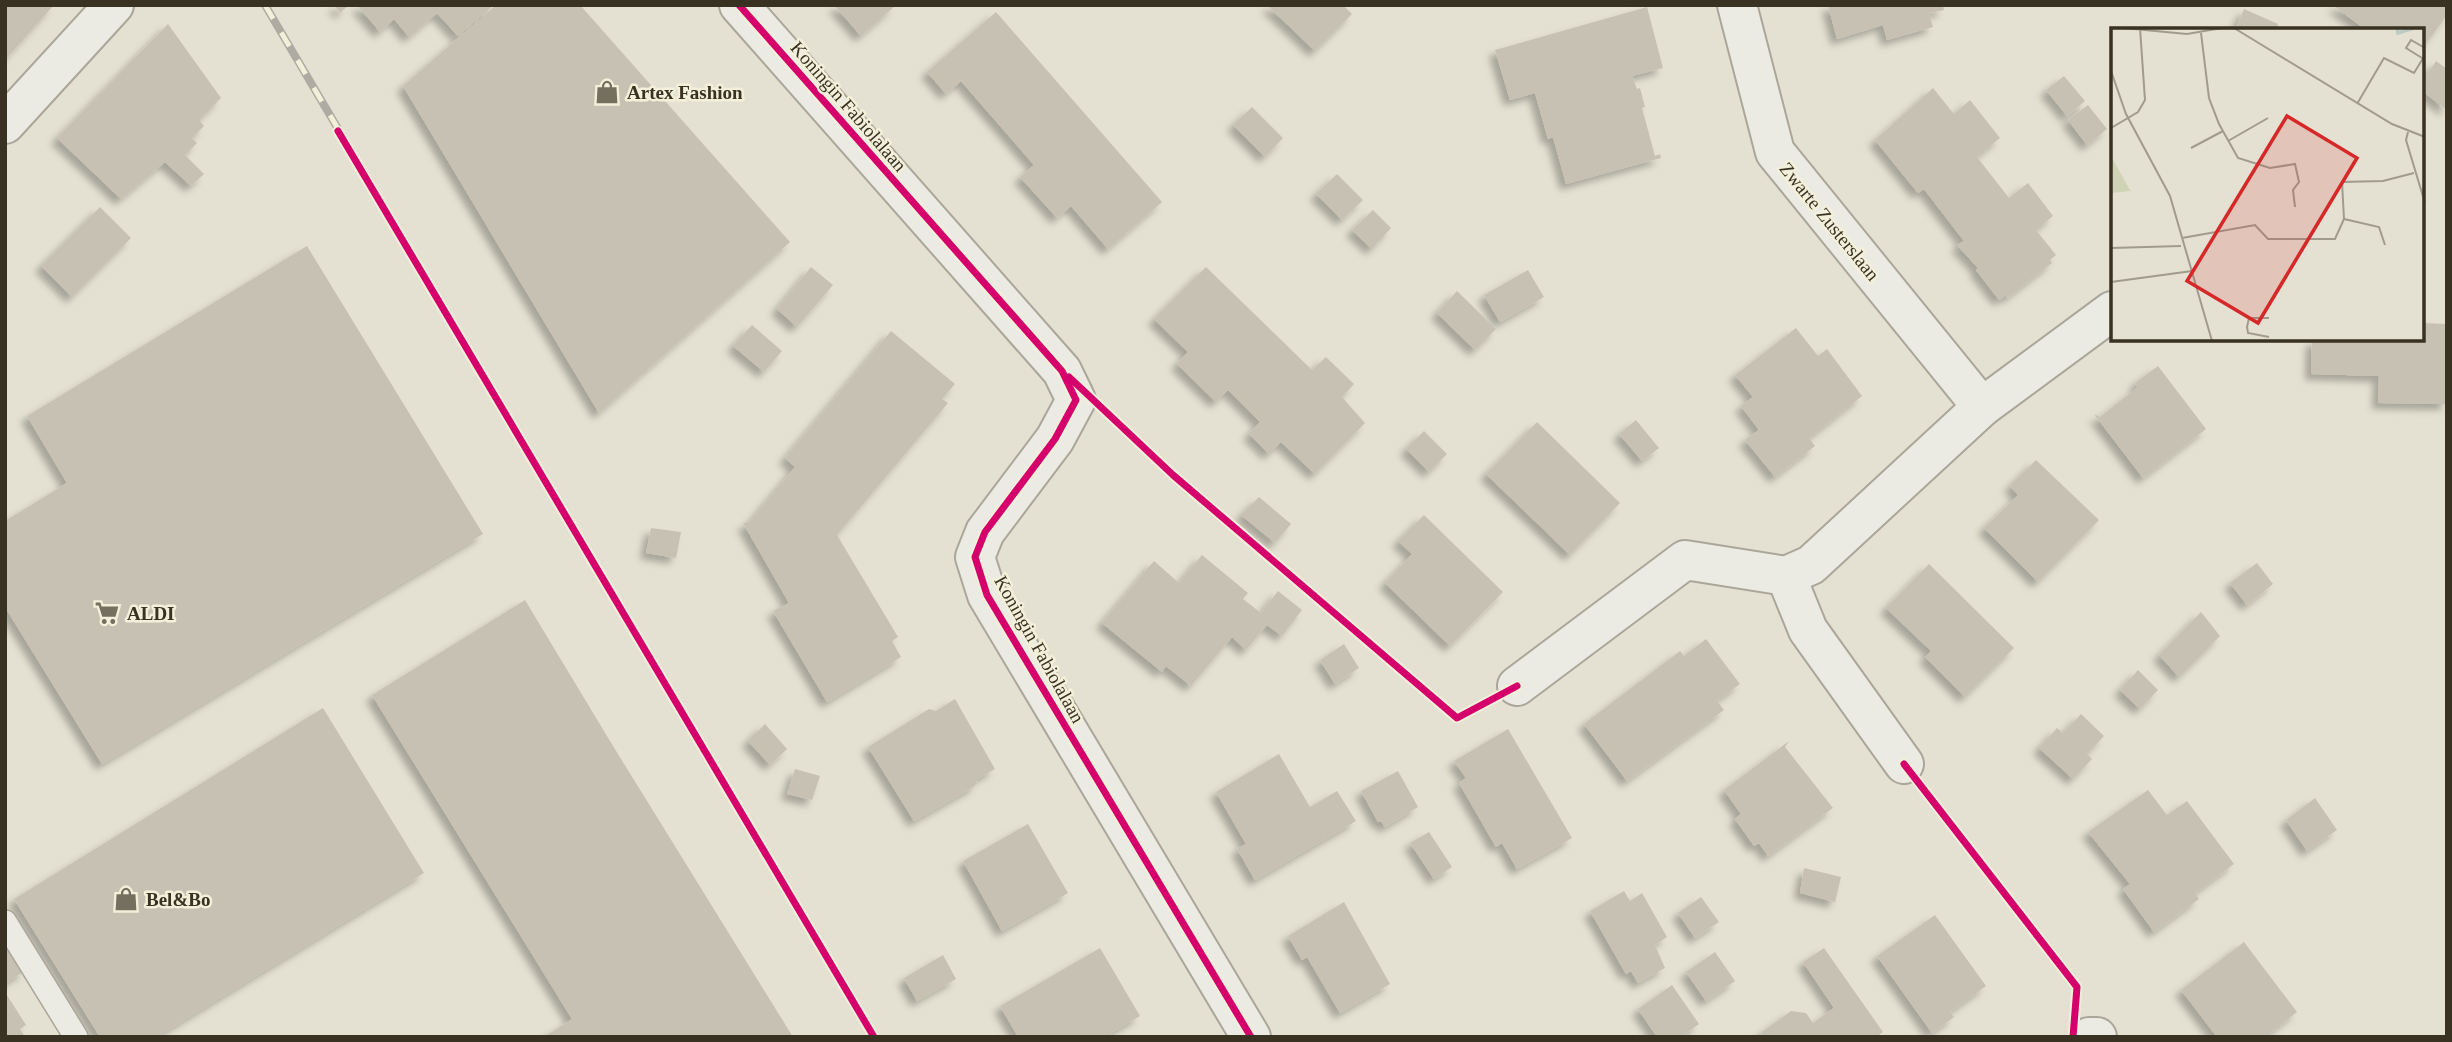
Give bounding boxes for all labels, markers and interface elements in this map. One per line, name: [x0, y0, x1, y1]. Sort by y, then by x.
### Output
inset map: [2111, 28, 2424, 341]
street label: Koningin Fabiolalaan: [787, 37, 911, 176]
shop icon: Artex Fashion: [593, 78, 621, 106]
place label: Artex Fashion: [627, 82, 743, 103]
street label: Zwarte Zusterslaan: [1775, 158, 1884, 285]
street label: Koningin Fabiolalaan: [990, 572, 1089, 727]
supermarket icon: ALDI: [93, 599, 121, 627]
place label: ALDI: [127, 603, 175, 624]
shop icon: Bel&Bo: [112, 885, 140, 913]
place label: Bel&Bo: [146, 889, 210, 910]

